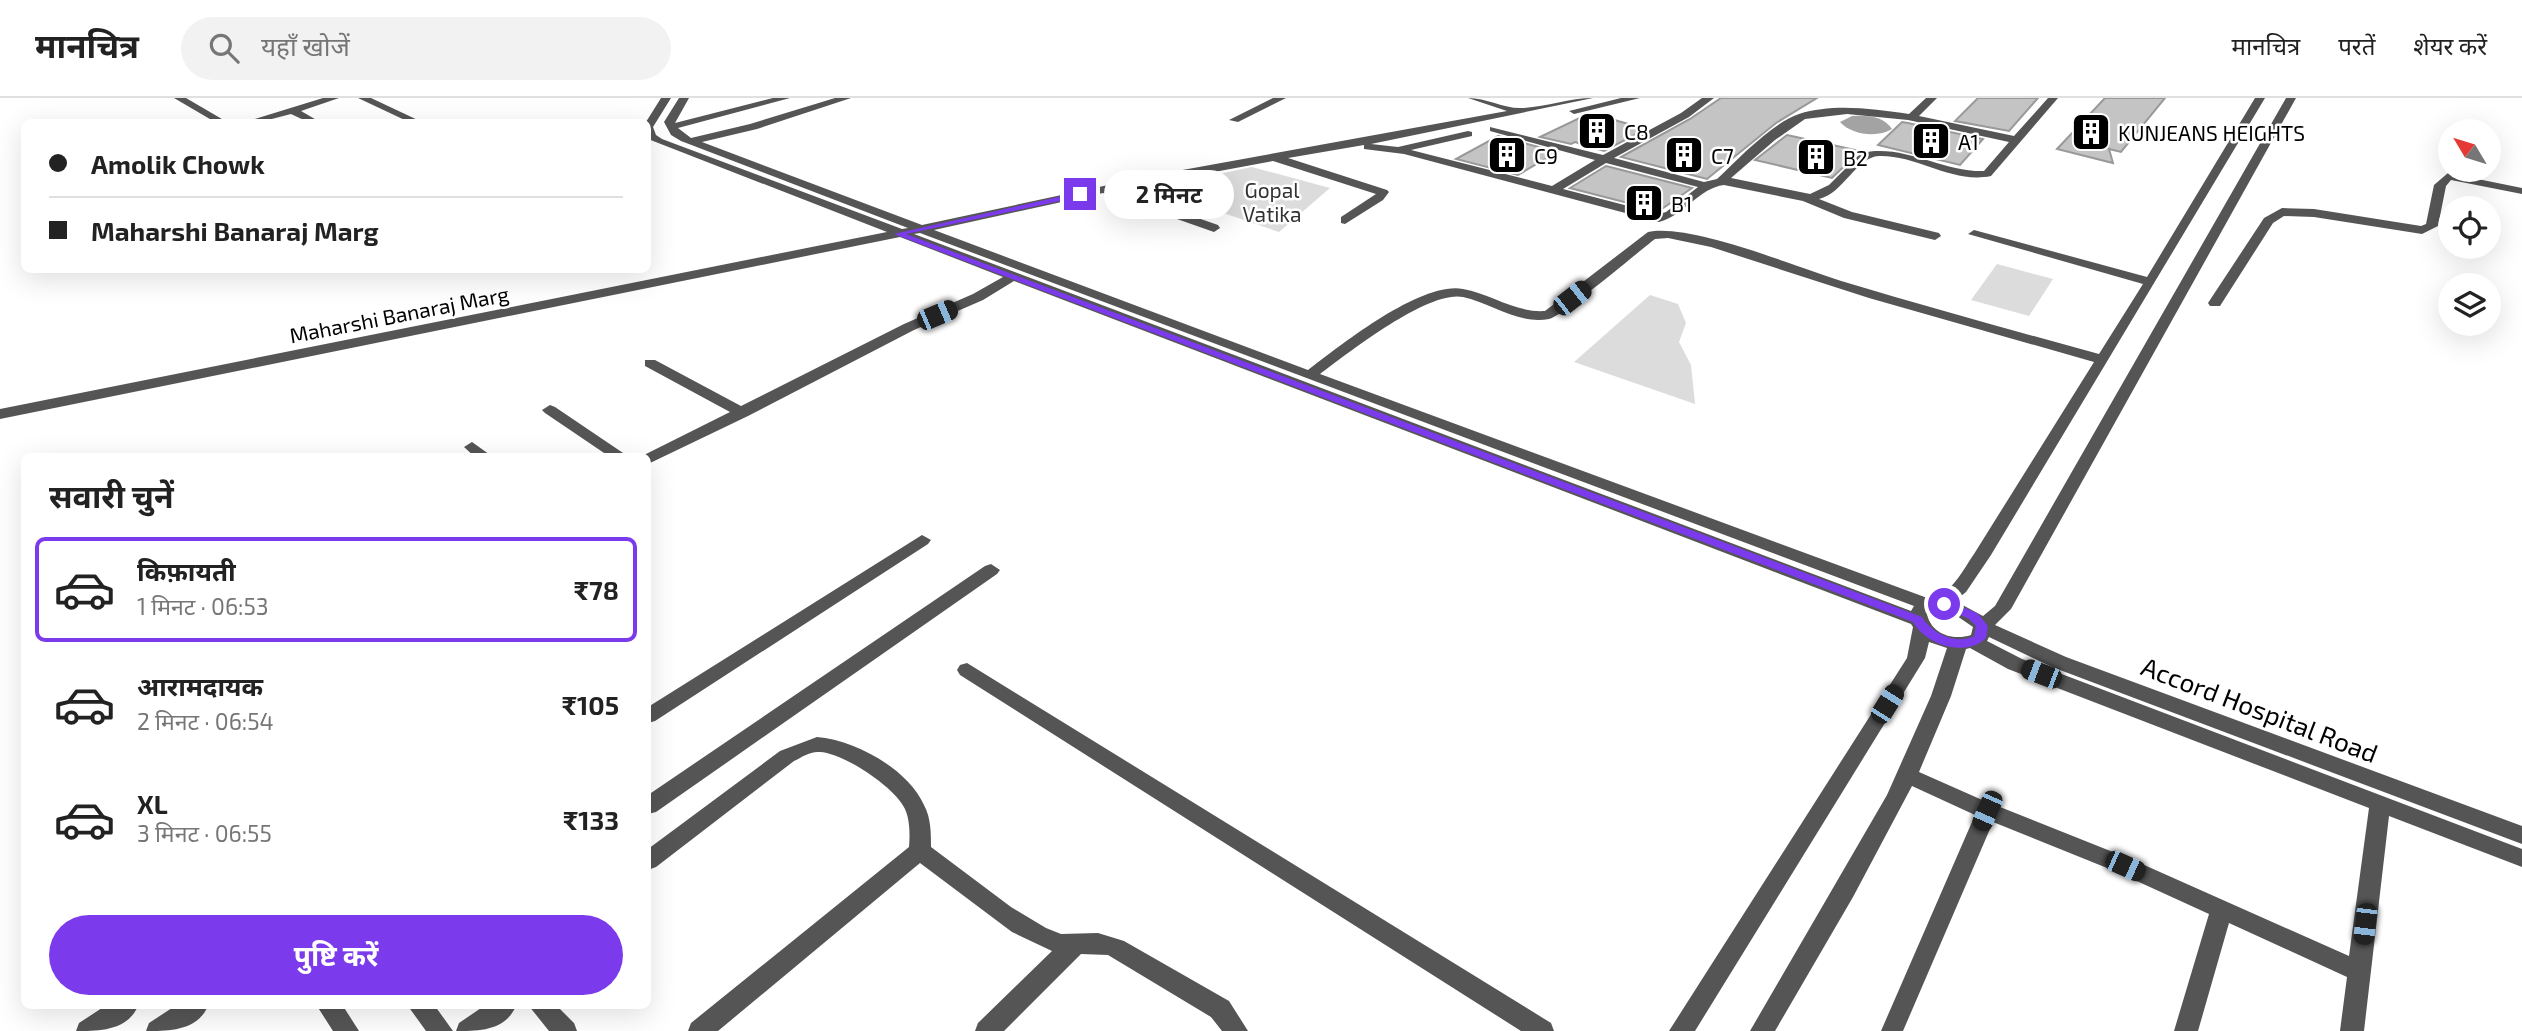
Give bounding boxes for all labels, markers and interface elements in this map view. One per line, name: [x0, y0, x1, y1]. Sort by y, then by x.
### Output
search box: [181, 17, 671, 80]
text: मानचित्र: [35, 25, 139, 65]
icon: search: [205, 29, 243, 67]
text: यहाँ खोजें: [261, 30, 350, 61]
text: मानचित्र: [2232, 31, 2300, 60]
text: परतें: [2338, 31, 2375, 60]
text: शेयर करें: [2413, 31, 2487, 60]
building icon: C8: [1576, 110, 1618, 152]
building icon: KUNJEANS HEIGHTS: [2070, 111, 2112, 153]
place label: C8: [1624, 119, 1649, 144]
north arrow: [2438, 119, 2501, 182]
map controls: [2438, 119, 2501, 336]
building icon: A1: [1910, 120, 1952, 162]
place label: KUNJEANS HEIGHTS: [2118, 120, 2305, 145]
place label: A1: [1958, 129, 1979, 154]
building icon: C9: [1486, 134, 1528, 176]
building icon: C7: [1663, 134, 1705, 176]
building icon: B2: [1795, 136, 1837, 178]
place label: C9: [1534, 143, 1558, 168]
place label: C7: [1711, 143, 1734, 168]
place label: B2: [1843, 145, 1868, 170]
text: Amolik Chowk: [91, 148, 265, 179]
callout: 2 मिनट: [1104, 170, 1234, 218]
park label: Gopal Vatika: [1242, 177, 1302, 226]
route end: [1064, 178, 1096, 210]
text: 2 मिनट: [1136, 180, 1202, 208]
building icon: B1: [1623, 182, 1665, 224]
place label: B1: [1671, 191, 1692, 216]
button: locate: [2438, 196, 2501, 259]
text: Maharshi Banaraj Marg: [91, 215, 379, 246]
button: layers: [2438, 273, 2501, 336]
car: [1549, 277, 1596, 319]
street label: Maharshi Banaraj Marg: [287, 280, 511, 349]
car: [914, 297, 961, 333]
text: सवारी चुनें: [49, 476, 174, 514]
text: किफ़ायती: [137, 555, 236, 586]
icon: car: [53, 558, 116, 621]
text: ₹78: [574, 574, 619, 605]
route start: [1928, 588, 1960, 620]
text: 1 मिनट · 06:53: [137, 592, 269, 620]
street label: Accord Hospital Road: [2137, 650, 2383, 768]
car: [2018, 657, 2065, 691]
text: आरामदायक: [137, 670, 263, 701]
icon: car: [53, 673, 116, 736]
car: [1867, 681, 1908, 727]
text: ₹105: [562, 689, 619, 720]
text: 2 मिनट · 06:54: [137, 707, 274, 735]
icon: car: [53, 788, 116, 851]
text: XL: [137, 788, 168, 819]
car: [1969, 788, 2006, 834]
text: ₹133: [563, 804, 619, 835]
text: 3 मिनट · 06:55: [137, 819, 272, 847]
car: [2102, 848, 2149, 884]
car: [2353, 902, 2378, 946]
button: पुष्टि करें: [49, 915, 623, 995]

